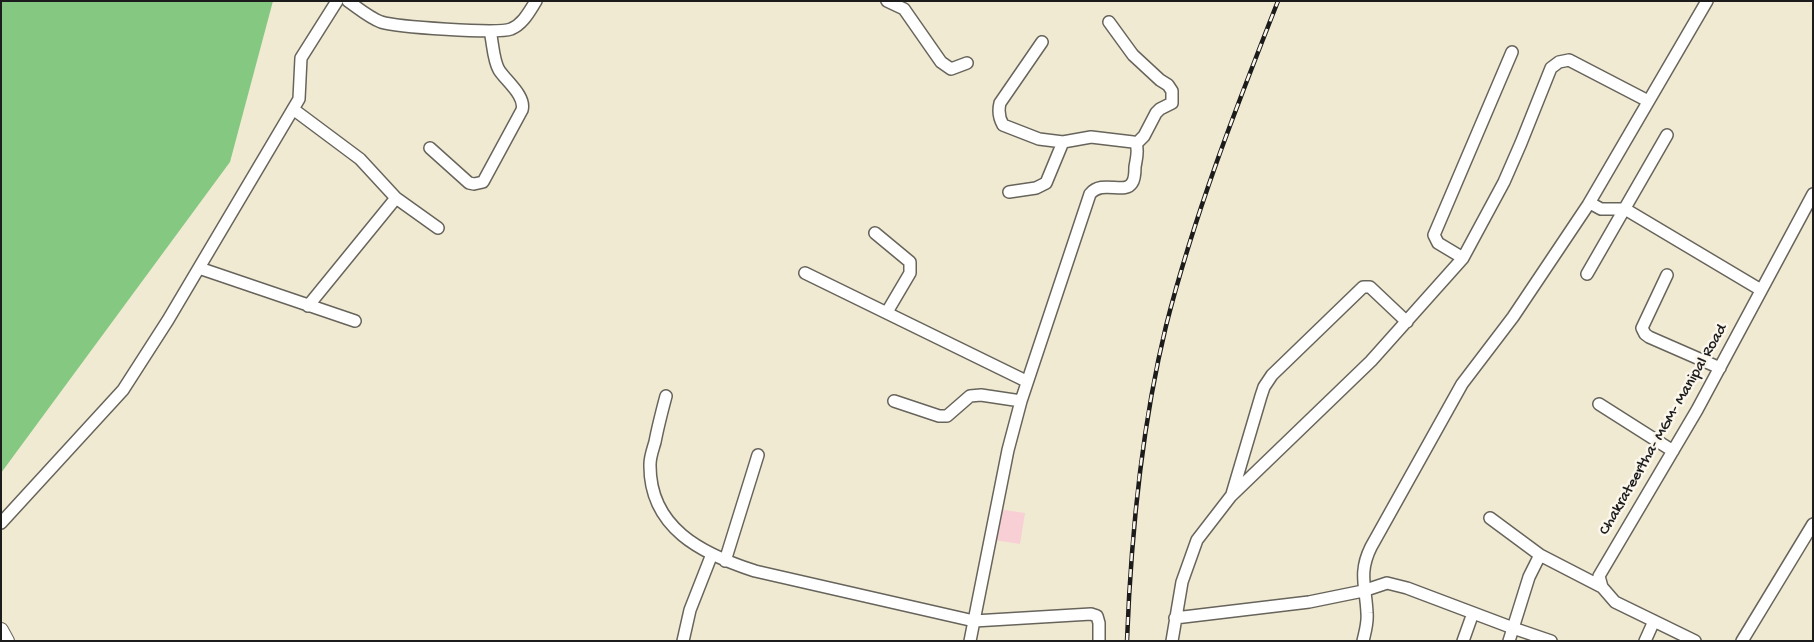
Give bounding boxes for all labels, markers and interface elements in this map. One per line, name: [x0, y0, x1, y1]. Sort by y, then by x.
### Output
street label: Chakrateertha- MGM- Manipal Road: [1596, 321, 1732, 539]

